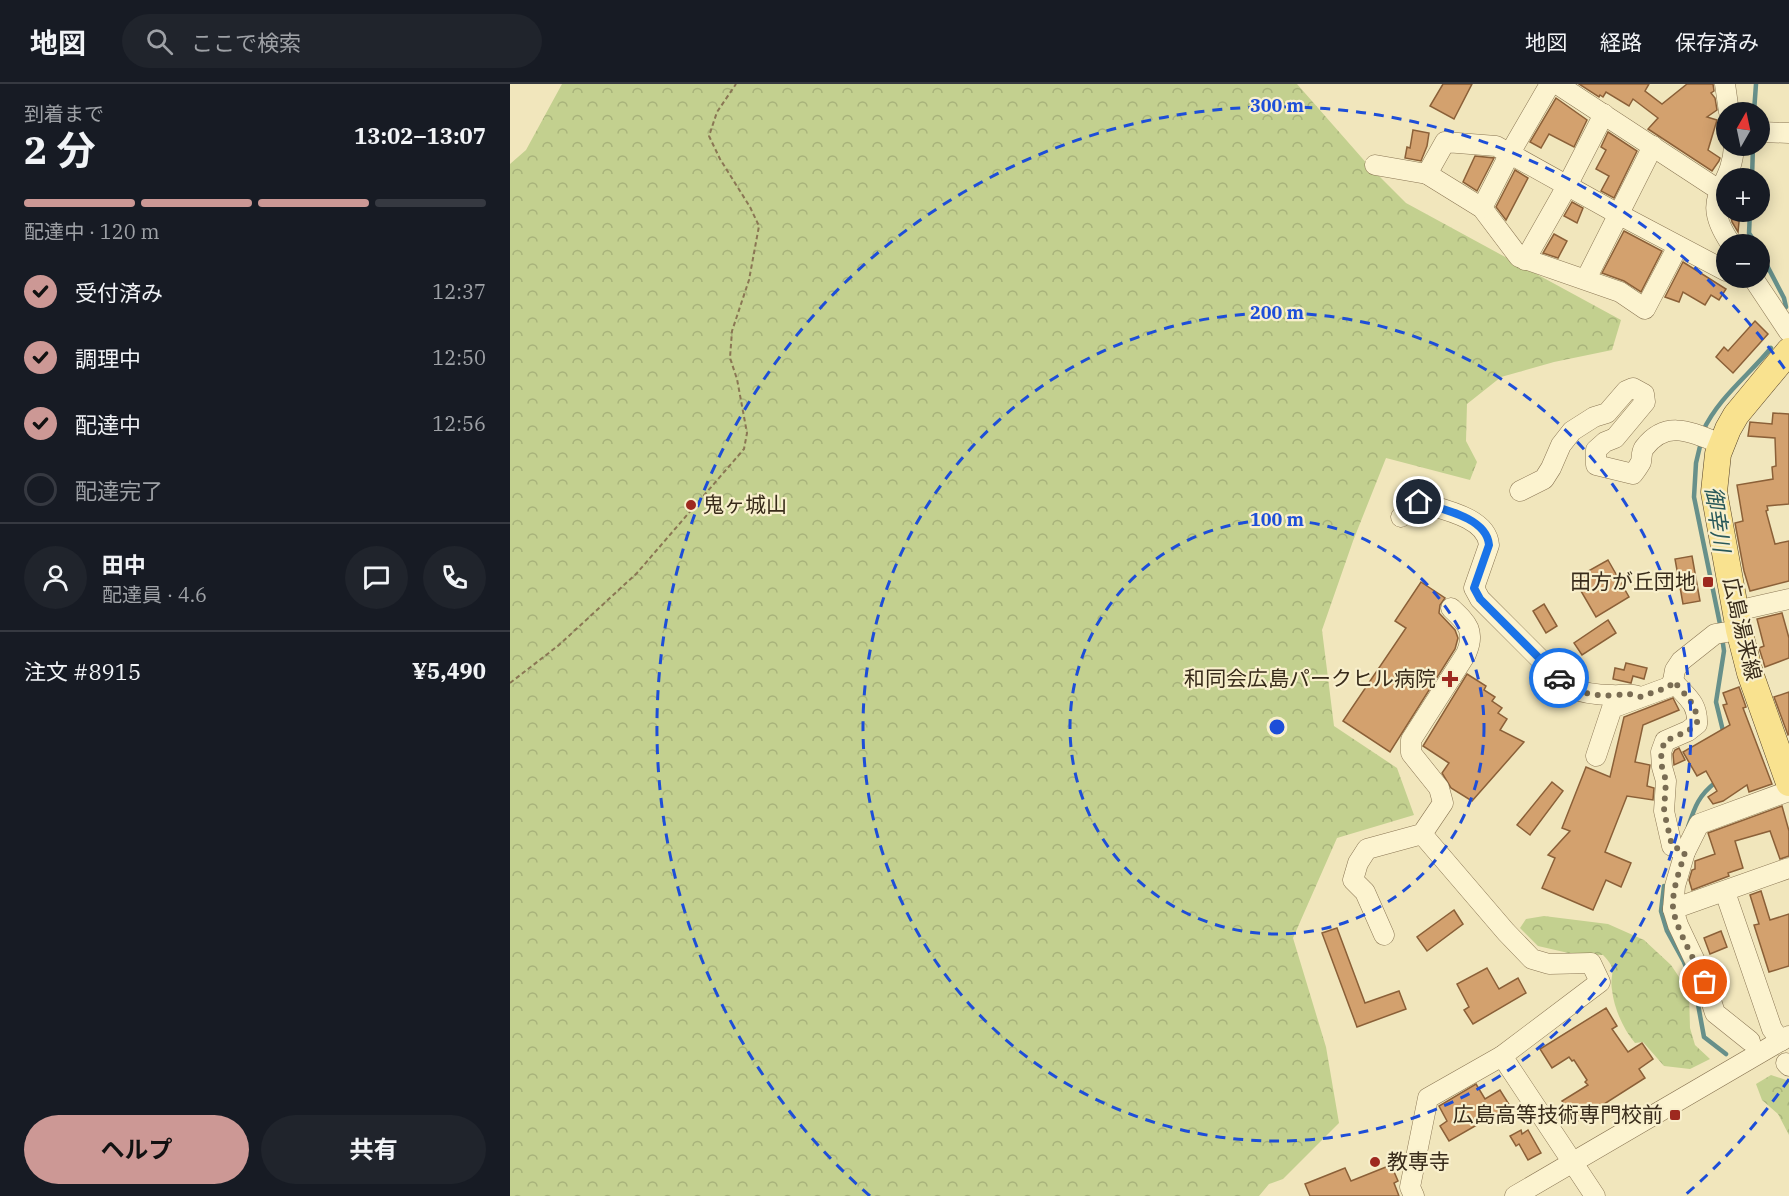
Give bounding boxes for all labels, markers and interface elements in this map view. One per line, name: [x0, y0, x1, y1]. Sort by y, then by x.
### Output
search box: [122, 14, 542, 68]
text: 地図: [30, 24, 86, 61]
icon: search: [143, 25, 176, 58]
text: ここで検索: [191, 28, 301, 57]
text: 地図: [1525, 28, 1567, 56]
text: 経路: [1600, 28, 1642, 56]
text: 保存済み: [1675, 28, 1759, 56]
text: 300 m: [1250, 94, 1305, 117]
text: 到着まで: [24, 100, 104, 127]
north arrow: [1716, 102, 1770, 156]
map controls: [1716, 102, 1770, 288]
text: 13:02–13:07: [354, 121, 486, 150]
text: 2 分: [24, 124, 95, 175]
button: +: [1716, 168, 1770, 222]
text: 配達中 · 120 m: [24, 218, 159, 245]
button: −: [1716, 234, 1770, 288]
icon: check: [24, 275, 57, 308]
text: 受付済み: [75, 278, 163, 307]
text: 12:37: [432, 278, 486, 305]
text: 200 m: [1250, 301, 1305, 324]
icon: check: [24, 341, 57, 374]
text: 調理中: [75, 344, 141, 373]
text: 12:50: [432, 344, 486, 371]
icon: check: [24, 407, 57, 440]
text: 配達中: [75, 410, 141, 439]
text: 12:56: [432, 410, 486, 437]
text: 配達完了: [75, 476, 163, 505]
pin: [1393, 476, 1444, 527]
water label: 御幸川: [1700, 484, 1738, 556]
icon: home: [1402, 485, 1435, 518]
place label: 鬼ヶ城山: [703, 490, 787, 518]
marker: 鬼ヶ城山: [684, 498, 698, 512]
text: 100 m: [1250, 508, 1305, 531]
button: person: [24, 546, 87, 609]
button: chat: [345, 546, 408, 609]
button: phone: [423, 546, 486, 609]
text: 田中: [102, 550, 146, 579]
place label: 田方が丘団地: [1570, 567, 1696, 595]
street label: 広島湯来線: [1718, 574, 1768, 683]
marker: 田方が丘団地: [1701, 575, 1715, 589]
text: 配達員 · 4.6: [102, 581, 207, 608]
courier: [1529, 648, 1589, 708]
text: ¥5,490: [412, 656, 486, 685]
text: 注文 #8915: [24, 657, 141, 686]
icon: car: [1543, 662, 1576, 695]
place label: 和同会広島パークヒル病院: [1184, 664, 1436, 692]
marker: 和同会広島パークヒル病院: [1441, 670, 1459, 688]
centre of rings: [1267, 717, 1287, 737]
pin: [1679, 956, 1730, 1007]
icon: bag: [1688, 965, 1721, 998]
place label: 広島高等技術専門校前: [1453, 1100, 1663, 1128]
marker: 広島高等技術専門校前: [1668, 1108, 1682, 1122]
button: ヘルプ: [24, 1115, 249, 1184]
button: 共有: [261, 1115, 486, 1184]
place label: 教専寺: [1387, 1147, 1450, 1175]
marker: 教専寺: [1368, 1155, 1382, 1169]

